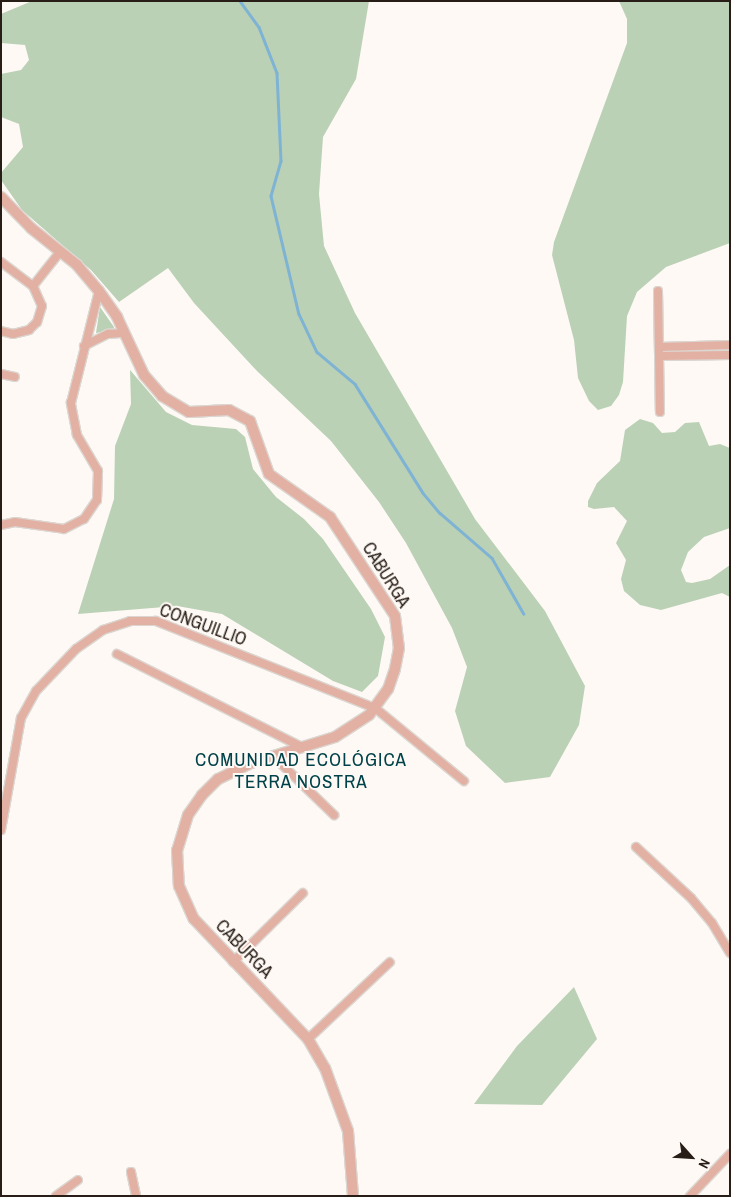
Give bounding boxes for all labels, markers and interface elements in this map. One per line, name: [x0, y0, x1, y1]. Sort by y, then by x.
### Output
street label: CABURGA: [358, 538, 414, 612]
street label: CONGUILLIO: [157, 599, 249, 651]
district label: COMUNIDAD ECOLÓGICA TERRA NOSTRA: [193, 749, 409, 793]
street label: CABURGA: [211, 915, 277, 983]
north arrow: [666, 1132, 716, 1182]
text: N: [695, 1156, 714, 1171]

